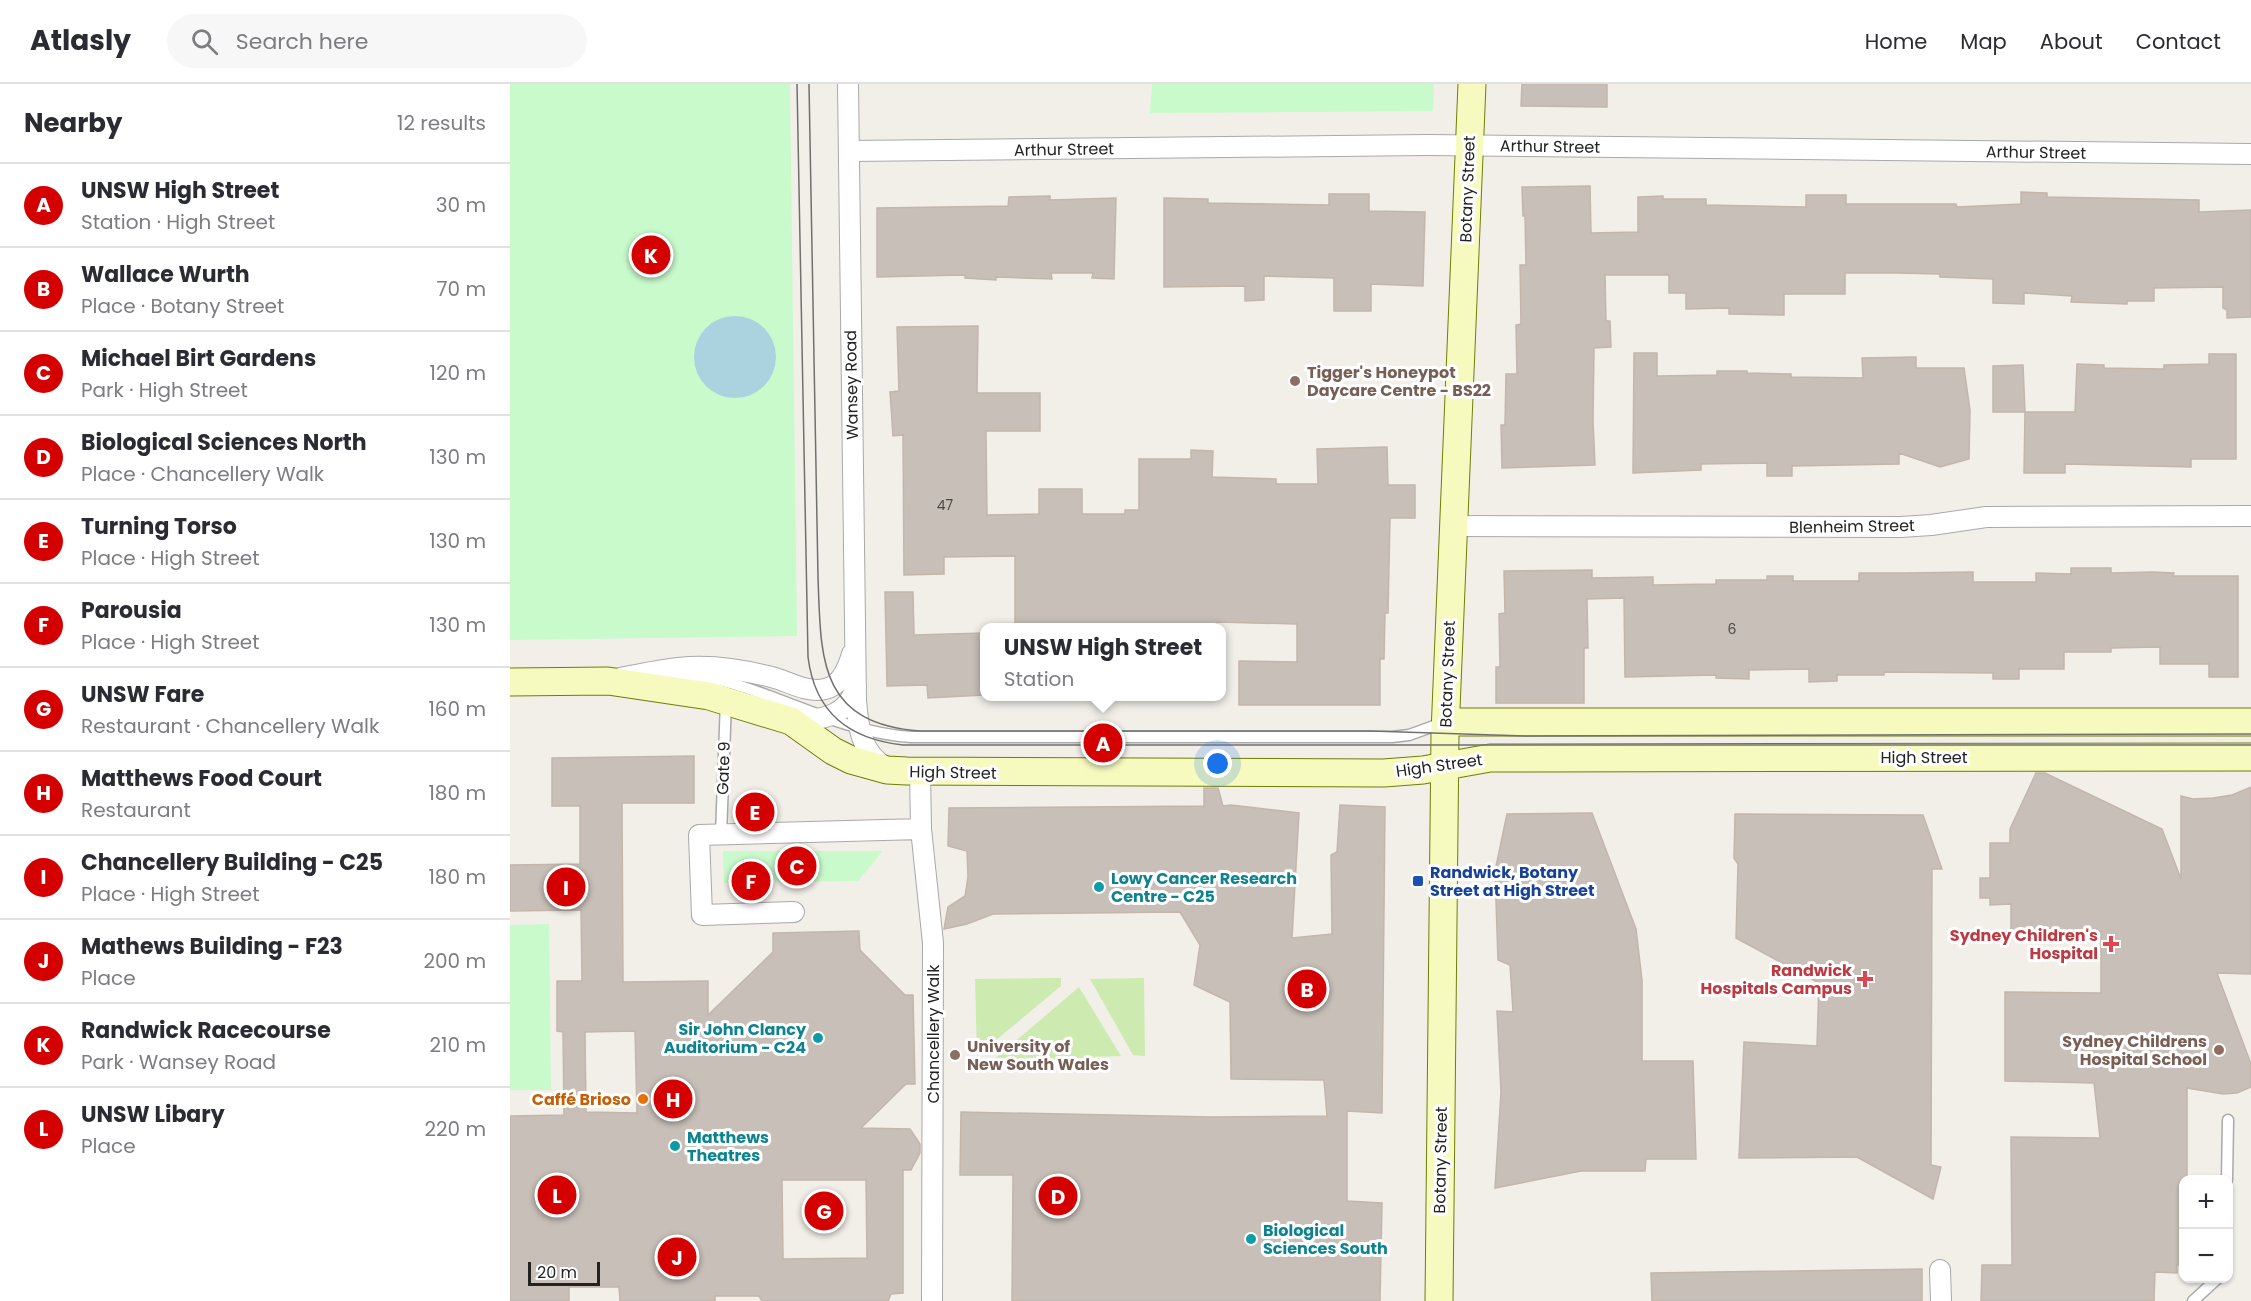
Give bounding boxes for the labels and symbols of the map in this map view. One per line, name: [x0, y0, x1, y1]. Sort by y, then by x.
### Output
street label: Arthur Street: [1500, 134, 1600, 159]
street label: Botany Street: [1454, 135, 1481, 243]
street label: Arthur Street: [1014, 137, 1114, 162]
street label: Arthur Street: [1986, 140, 2086, 165]
pin: K: [632, 232, 670, 278]
street label: Wansey Road: [839, 330, 864, 440]
place label: Tigger's Honeypot Daycare Centre - BS22: [1307, 361, 1491, 402]
marker: Tigger's Honeypot Daycare Centre - BS22: [1288, 374, 1302, 388]
house number: 47: [937, 495, 954, 515]
street label: Blenheim Street: [1789, 514, 1915, 539]
house number: 6: [1728, 619, 1737, 639]
street label: Botany Street: [1434, 620, 1461, 728]
pin: A: [1084, 720, 1122, 766]
street label: Gate 9: [711, 741, 736, 795]
street label: High Street: [1880, 746, 1968, 769]
street label: High Street: [1394, 748, 1484, 783]
your location: [1203, 749, 1232, 778]
street label: High Street: [909, 760, 997, 785]
pin: E: [736, 790, 774, 834]
pin: C: [778, 844, 816, 888]
pin: F: [732, 858, 770, 904]
place label: Randwick, Botany Street at High Street: [1430, 861, 1594, 902]
pin: I: [546, 864, 586, 910]
place label: Lowy Cancer Research Centre - C25: [1111, 867, 1297, 908]
marker: Randwick, Botany Street at High Street: [1411, 874, 1425, 888]
marker: Lowy Cancer Research Centre - C25: [1092, 880, 1106, 894]
place label: Sydney Children's Hospital: [1950, 924, 2098, 965]
marker: Sydney Children's Hospital: [2102, 935, 2120, 953]
place label: Randwick Hospitals Campus: [1701, 959, 1852, 1000]
street label: Chancellery Walk: [922, 964, 945, 1103]
pin: B: [1288, 966, 1326, 1012]
marker: Randwick Hospitals Campus: [1856, 970, 1874, 988]
place label: Sir John Clancy Auditorium - C24: [664, 1018, 807, 1059]
place label: Sydney Childrens Hospital School: [2062, 1030, 2207, 1071]
marker: Sir John Clancy Auditorium - C24: [811, 1031, 825, 1045]
place label: University of New South Wales: [967, 1035, 1109, 1076]
marker: Sydney Childrens Hospital School: [2212, 1043, 2226, 1057]
marker: University of New South Wales: [948, 1048, 962, 1062]
pin: H: [654, 1076, 692, 1122]
place label: Caffé Brioso: [532, 1088, 631, 1111]
marker: Caffé Brioso: [636, 1092, 650, 1106]
street label: Botany Street: [1428, 1106, 1453, 1214]
place label: Matthews Theatres: [687, 1126, 769, 1167]
marker: Matthews Theatres: [668, 1139, 682, 1153]
pin: L: [538, 1172, 576, 1218]
pin: D: [1038, 1174, 1078, 1218]
pin: G: [804, 1188, 844, 1234]
place label: Biological Sciences South: [1263, 1219, 1388, 1260]
marker: Biological Sciences South: [1244, 1232, 1258, 1246]
pin: J: [658, 1234, 696, 1280]
scale bar: [528, 1259, 600, 1286]

